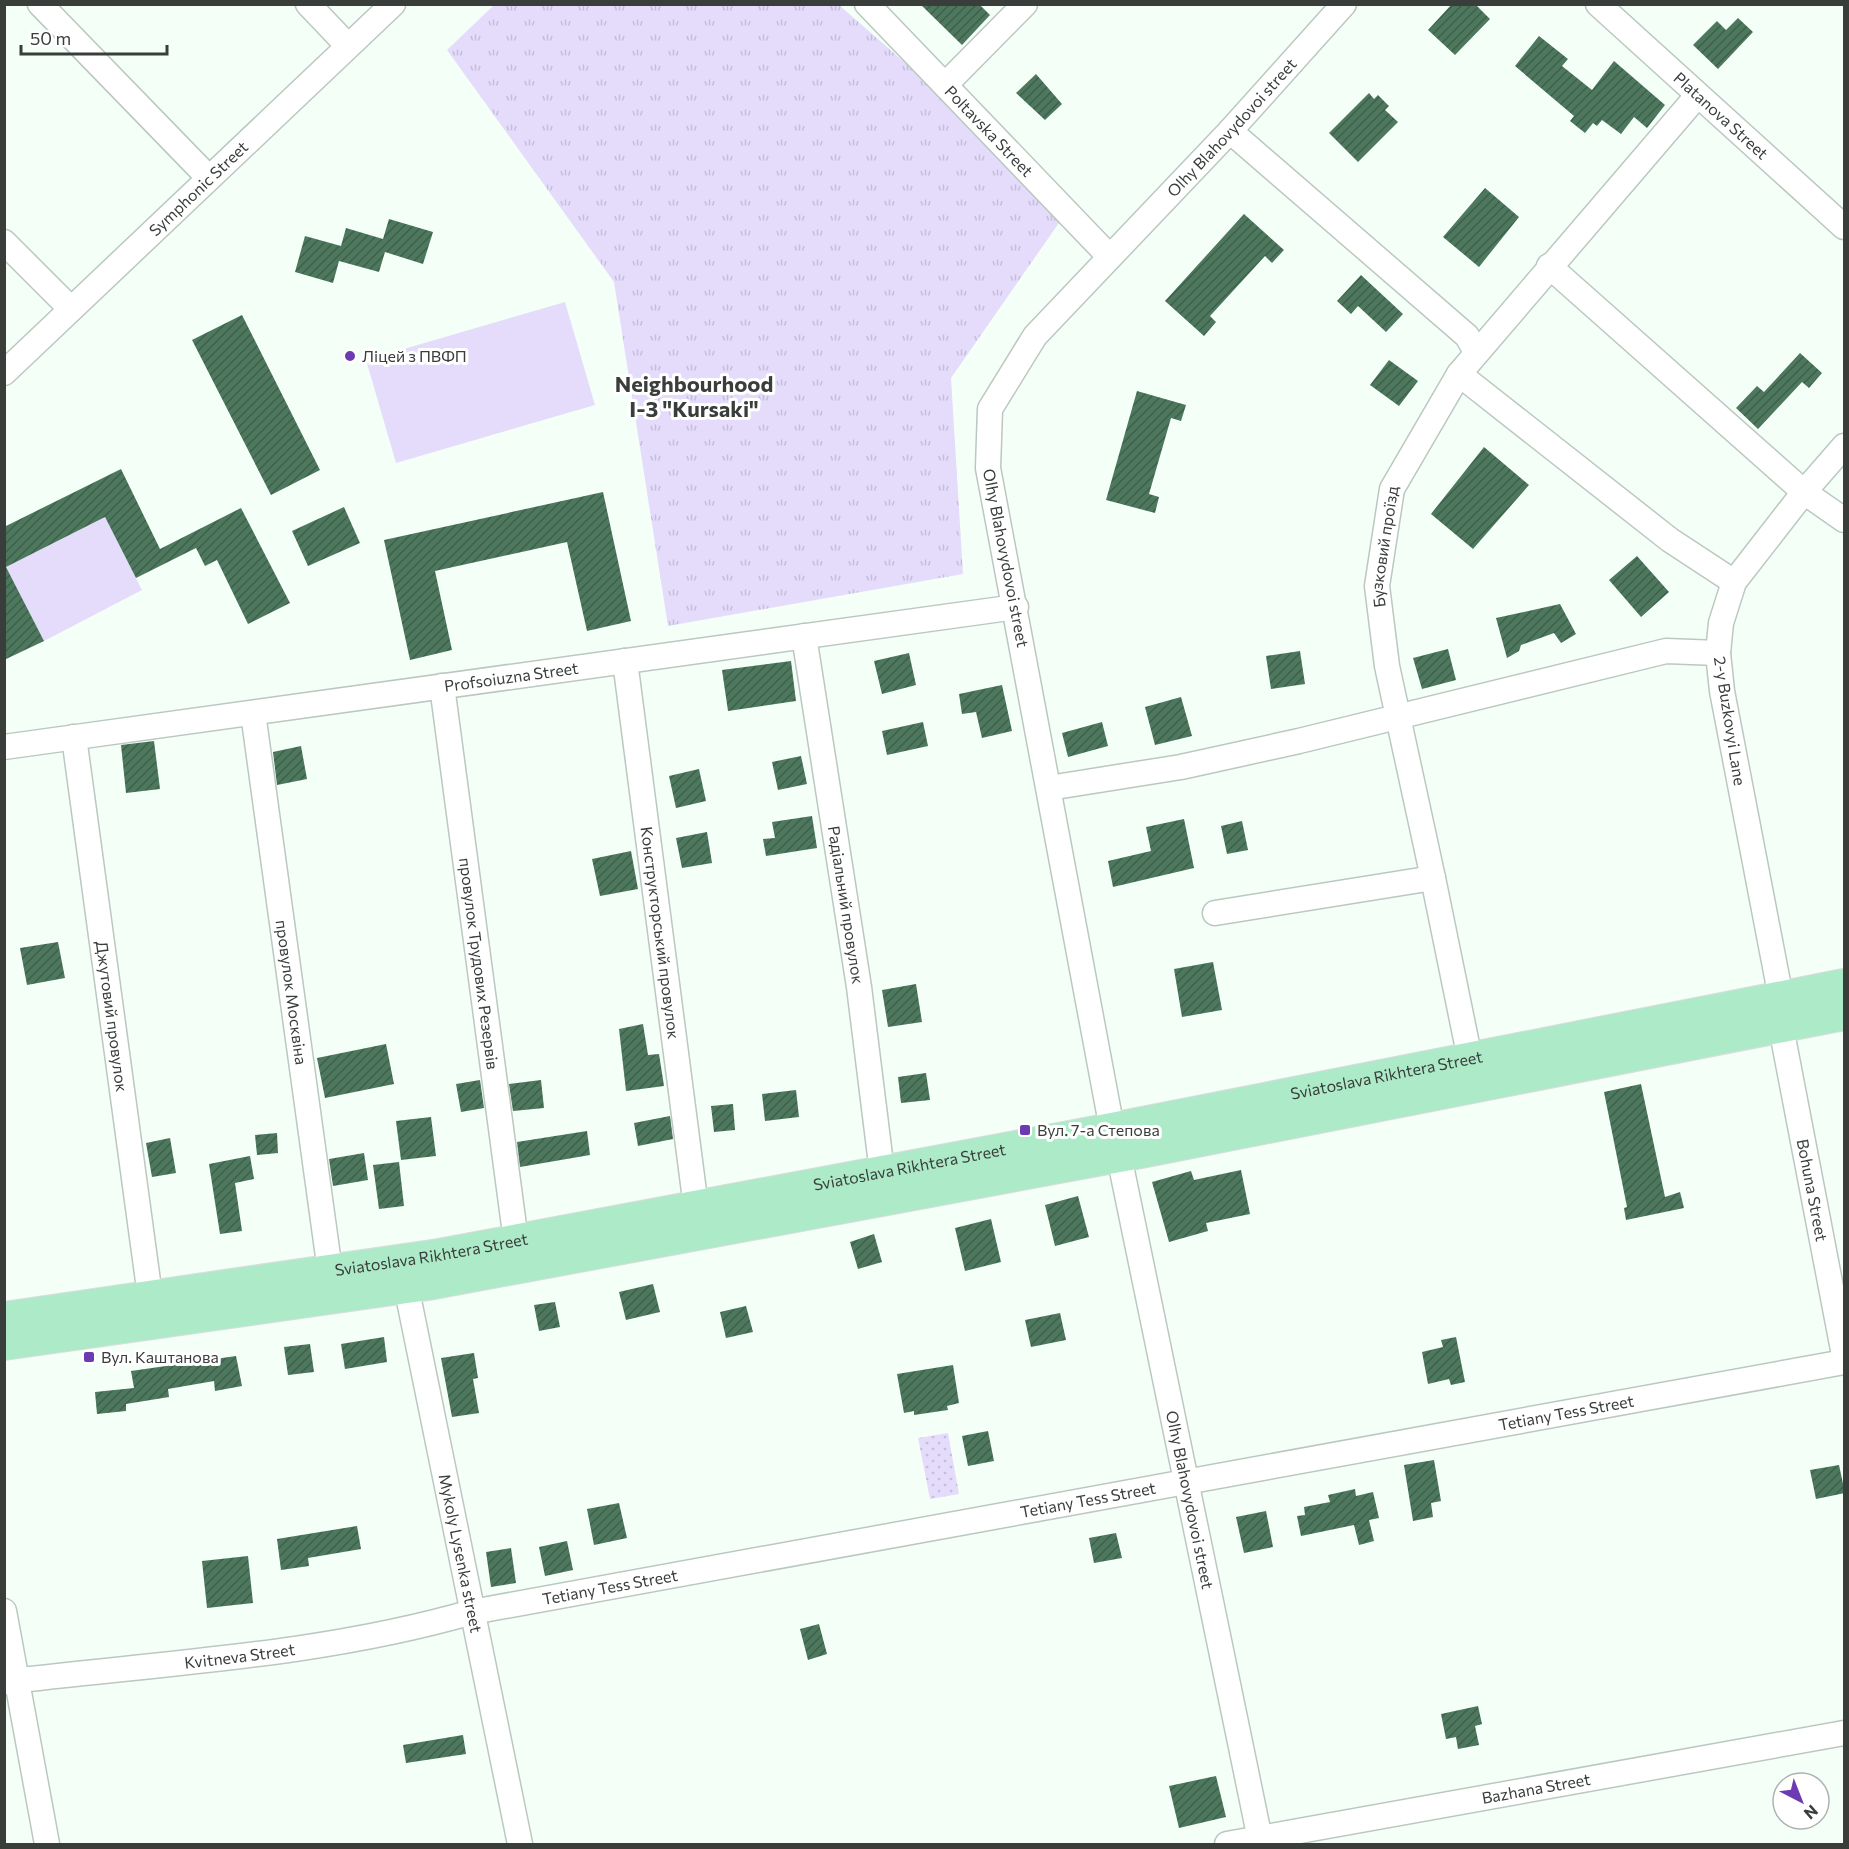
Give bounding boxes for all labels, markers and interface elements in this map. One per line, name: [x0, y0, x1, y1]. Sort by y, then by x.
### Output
scale bar: [21, 18, 166, 56]
text: 50 m: [30, 27, 71, 49]
street label: Olhy Blahovydovoi street: [1163, 54, 1300, 200]
street label: Platanova Street: [1670, 68, 1773, 163]
street label: Poltavska Street: [941, 81, 1038, 180]
street label: Symphonic Street: [145, 137, 252, 239]
place label: Ліцей з ПВФП: [362, 346, 467, 365]
marker: Ліцей з ПВФП: [343, 349, 357, 363]
district label: Neighbourhood I-3 "Kursaki": [615, 370, 773, 422]
street label: Olhy Blahovydovoi street: [980, 467, 1033, 649]
street label: Бузковий проїзд: [1367, 484, 1401, 609]
street label: 2-y Buzkovyi Lane: [1711, 655, 1750, 787]
street label: Profsoiuzna Street: [443, 658, 580, 695]
street label: Радіальний провулок: [825, 824, 868, 985]
street label: Конструкторський провулок: [638, 825, 684, 1041]
street label: провулок Трудових Резервів: [456, 856, 503, 1071]
street label: провулок Москвіна: [273, 919, 311, 1066]
street label: Джутовий провулок: [93, 940, 132, 1093]
street label: Sviatoslava Rikhtera Street: [1289, 1046, 1484, 1103]
place label: Вул. 7-а Степова: [1037, 1120, 1160, 1139]
marker: Вул. 7-а Степова: [1018, 1123, 1032, 1137]
street label: Bohuna Street: [1794, 1137, 1832, 1243]
street label: Sviatoslava Rikhtera Street: [811, 1139, 1007, 1194]
street label: Sviatoslava Rikhtera Street: [333, 1229, 530, 1279]
place label: Вул. Каштанова: [101, 1347, 219, 1366]
marker: Вул. Каштанова: [82, 1350, 96, 1364]
street label: Tetiany Tess Street: [1497, 1390, 1636, 1434]
street label: Olhy Blahovydovoi street: [1163, 1409, 1218, 1591]
street label: Mykoly Lysenka street: [436, 1472, 487, 1635]
street label: Tetiany Tess Street: [1019, 1478, 1158, 1521]
street label: Tetiany Tess Street: [541, 1565, 679, 1608]
street label: Kvitneva Street: [183, 1639, 296, 1672]
street label: Bazhana Street: [1480, 1769, 1592, 1807]
north arrow: [1771, 1771, 1831, 1831]
text: N: [1801, 1801, 1822, 1824]

